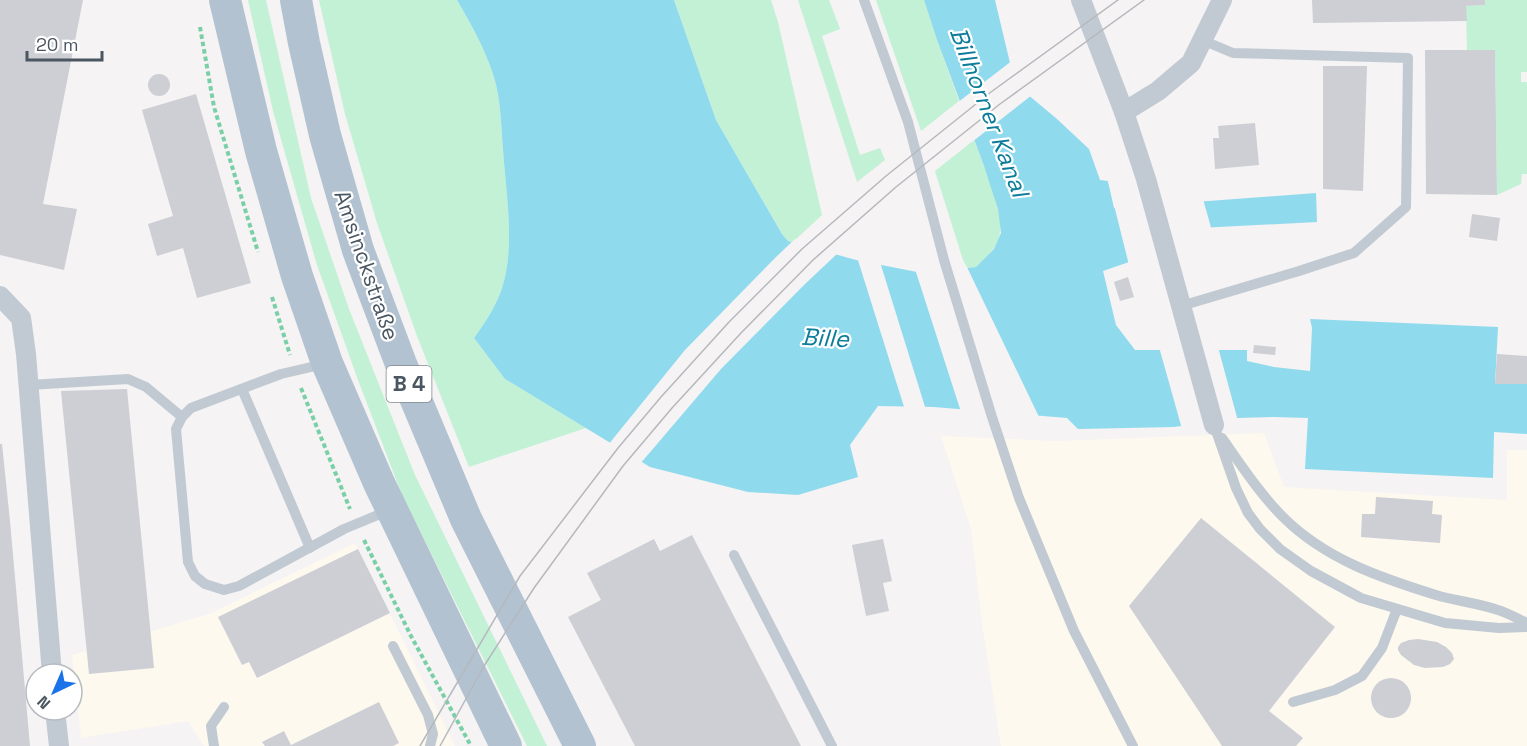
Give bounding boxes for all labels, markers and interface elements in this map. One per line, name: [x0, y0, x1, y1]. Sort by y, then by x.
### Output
water label: Billhorner Kanal: [943, 23, 1037, 204]
scale bar: [27, 24, 102, 62]
text: 20 m: [36, 33, 79, 56]
street label: Amsinckstraße: [328, 186, 406, 344]
water label: Bille: [800, 321, 850, 354]
road number: B 4: [386, 366, 432, 402]
north arrow: [24, 662, 84, 722]
text: N: [33, 691, 55, 714]

